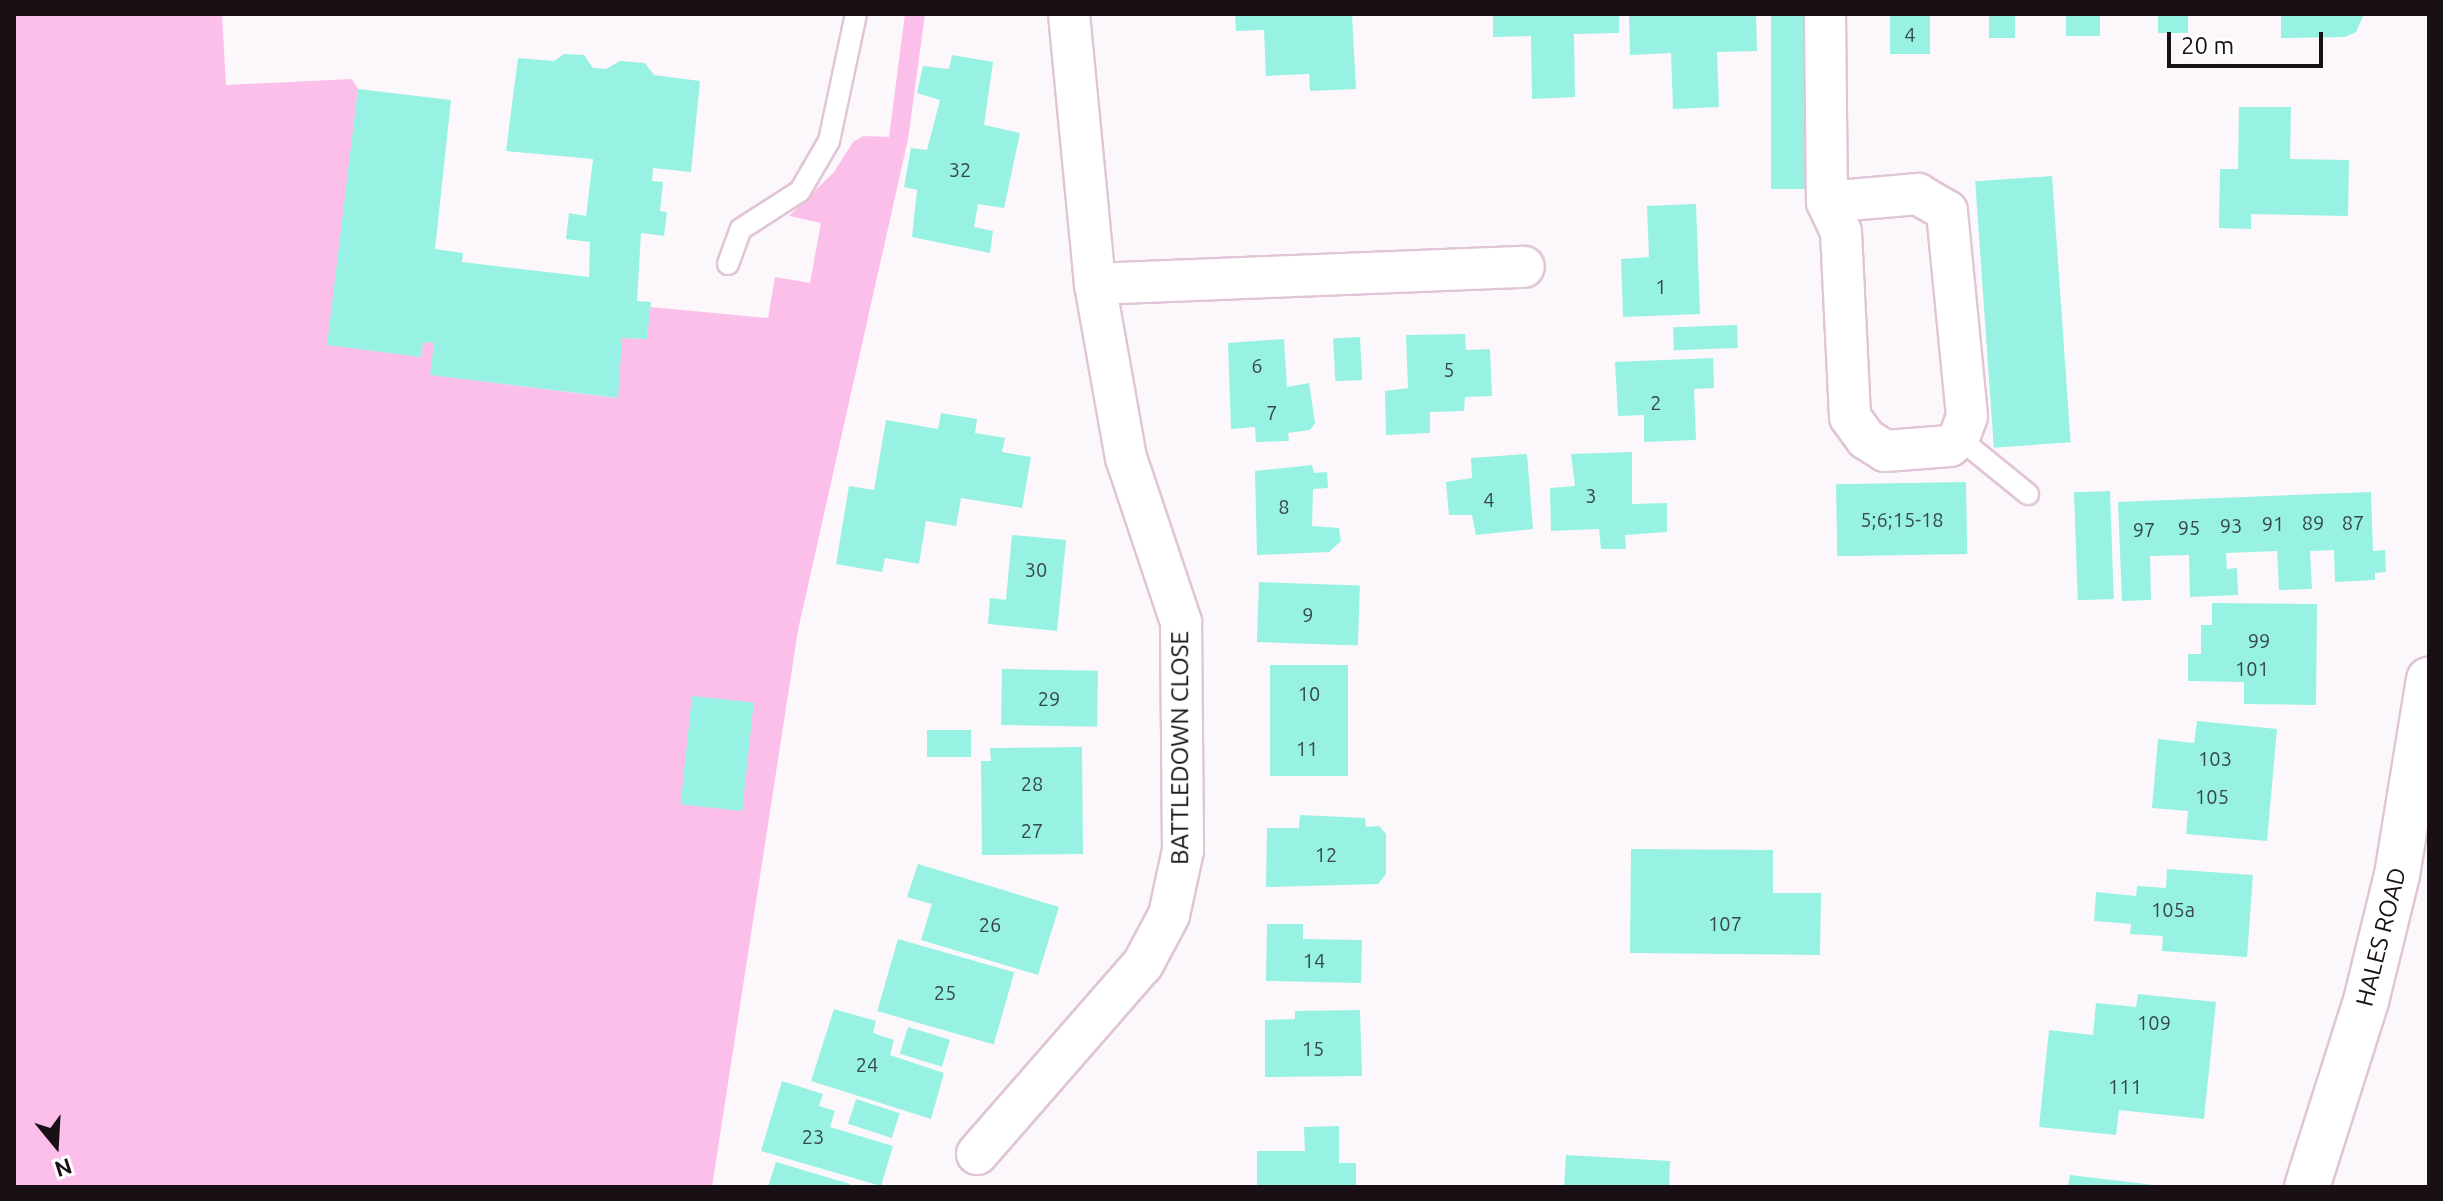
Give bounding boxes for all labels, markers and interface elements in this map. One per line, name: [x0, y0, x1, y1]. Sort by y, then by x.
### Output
scale bar: [2171, 16, 2327, 66]
house number: 4: [1904, 22, 1916, 46]
text: 20 m: [2181, 32, 2234, 59]
house number: 32: [949, 157, 971, 181]
house number: 1: [1655, 274, 1667, 298]
house number: 6: [1251, 353, 1263, 377]
house number: 5: [1443, 357, 1455, 381]
house number: 2: [1650, 390, 1662, 414]
house number: 7: [1266, 400, 1278, 424]
house number: 3: [1585, 483, 1597, 507]
house number: 4: [1483, 487, 1495, 511]
house number: 8: [1278, 494, 1290, 518]
house number: 5;6;15-18: [1860, 507, 1944, 531]
house number: 89: [2302, 510, 2324, 534]
house number: 87: [2342, 510, 2364, 534]
house number: 91: [2262, 511, 2284, 535]
house number: 93: [2220, 513, 2242, 537]
house number: 95: [2178, 515, 2200, 539]
house number: 97: [2133, 517, 2155, 541]
house number: 30: [1025, 557, 1047, 581]
house number: 9: [1302, 602, 1314, 626]
house number: 99: [2248, 628, 2270, 652]
street label: BATTLEDOWN CLOSE: [1166, 631, 1194, 865]
house number: 101: [2235, 656, 2269, 680]
house number: 10: [1298, 681, 1320, 705]
house number: 29: [1038, 686, 1060, 710]
house number: 11: [1296, 736, 1318, 760]
house number: 103: [2198, 746, 2232, 770]
house number: 28: [1021, 771, 1043, 795]
house number: 105: [2195, 784, 2229, 808]
house number: 27: [1021, 818, 1043, 842]
house number: 12: [1315, 842, 1337, 866]
street label: HALES ROAD: [2350, 865, 2412, 1009]
house number: 105a: [2151, 897, 2195, 921]
house number: 107: [1708, 911, 1742, 935]
house number: 26: [979, 912, 1001, 936]
house number: 14: [1303, 948, 1325, 972]
house number: 25: [934, 980, 956, 1004]
house number: 109: [2137, 1010, 2171, 1034]
house number: 15: [1302, 1036, 1324, 1060]
house number: 24: [856, 1052, 878, 1076]
house number: 111: [2108, 1074, 2142, 1098]
north arrow: [16, 1105, 96, 1185]
house number: 23: [802, 1124, 824, 1148]
text: N: [52, 1154, 75, 1183]

